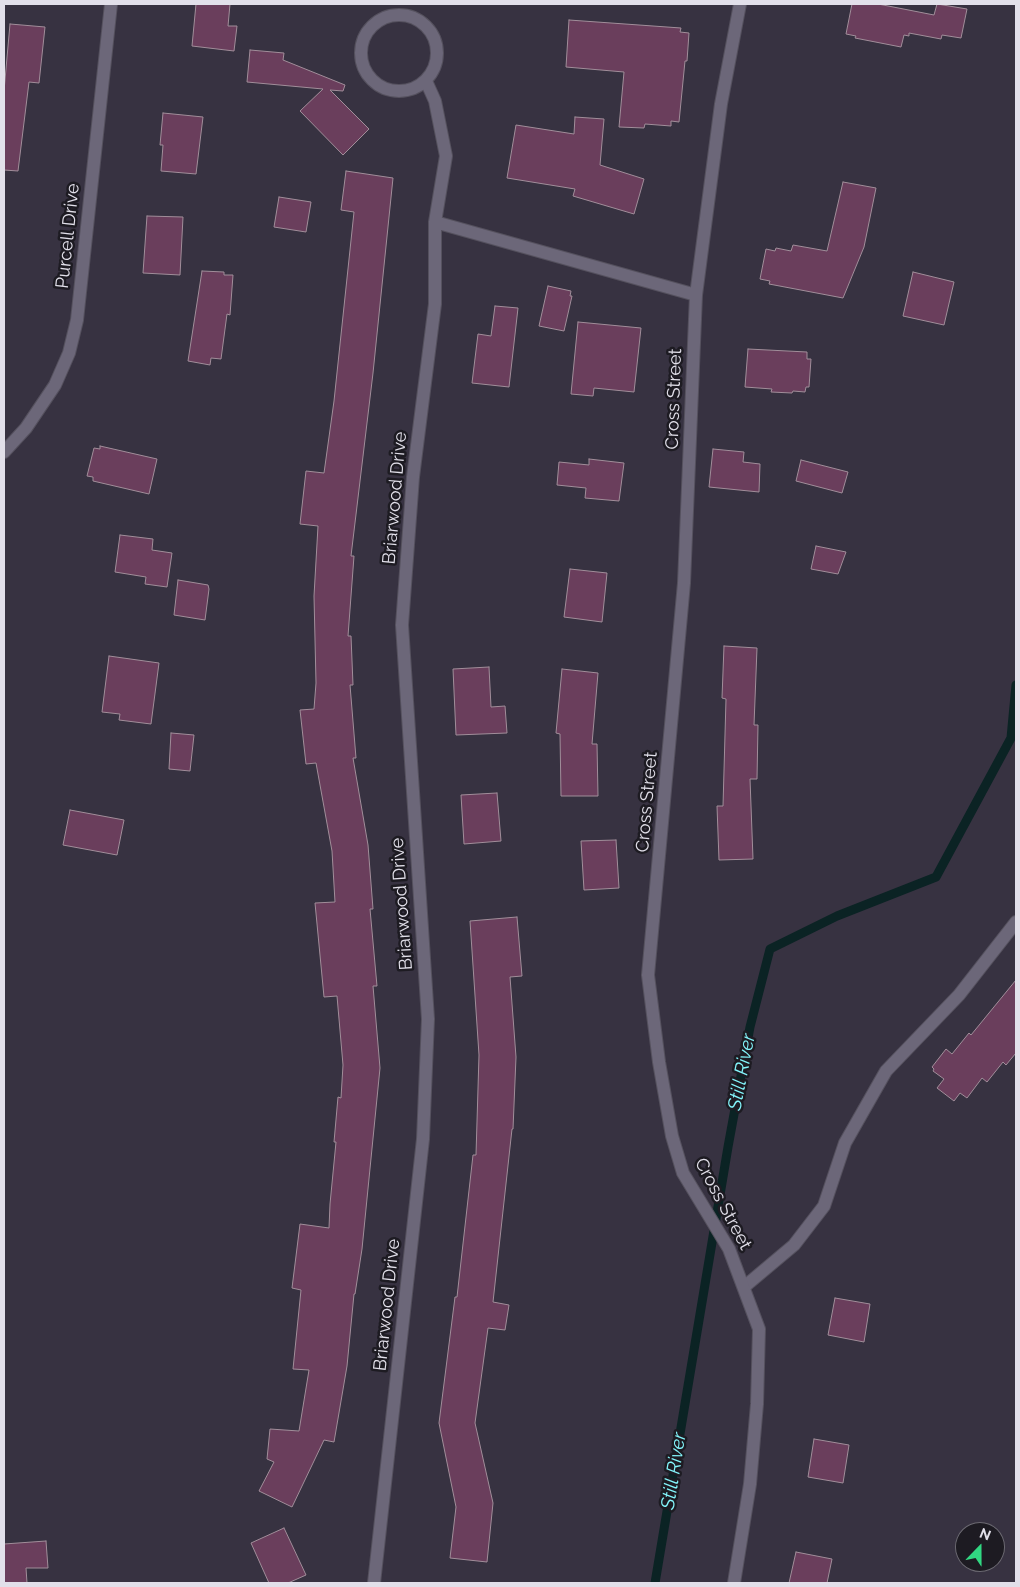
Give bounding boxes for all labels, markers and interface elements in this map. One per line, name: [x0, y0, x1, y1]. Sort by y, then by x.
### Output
street label: Purcell Drive: [52, 182, 84, 290]
street label: Cross Street: [661, 348, 687, 450]
street label: Briarwood Drive: [378, 431, 412, 565]
street label: Cross Street: [632, 751, 662, 853]
street label: Briarwood Drive: [387, 837, 417, 971]
water label: Still River: [723, 1032, 761, 1112]
street label: Cross Street: [690, 1154, 756, 1254]
street label: Briarwood Drive: [369, 1238, 405, 1372]
water label: Still River: [657, 1431, 691, 1511]
north arrow: [955, 1522, 1005, 1572]
text: N: [977, 1525, 993, 1543]

